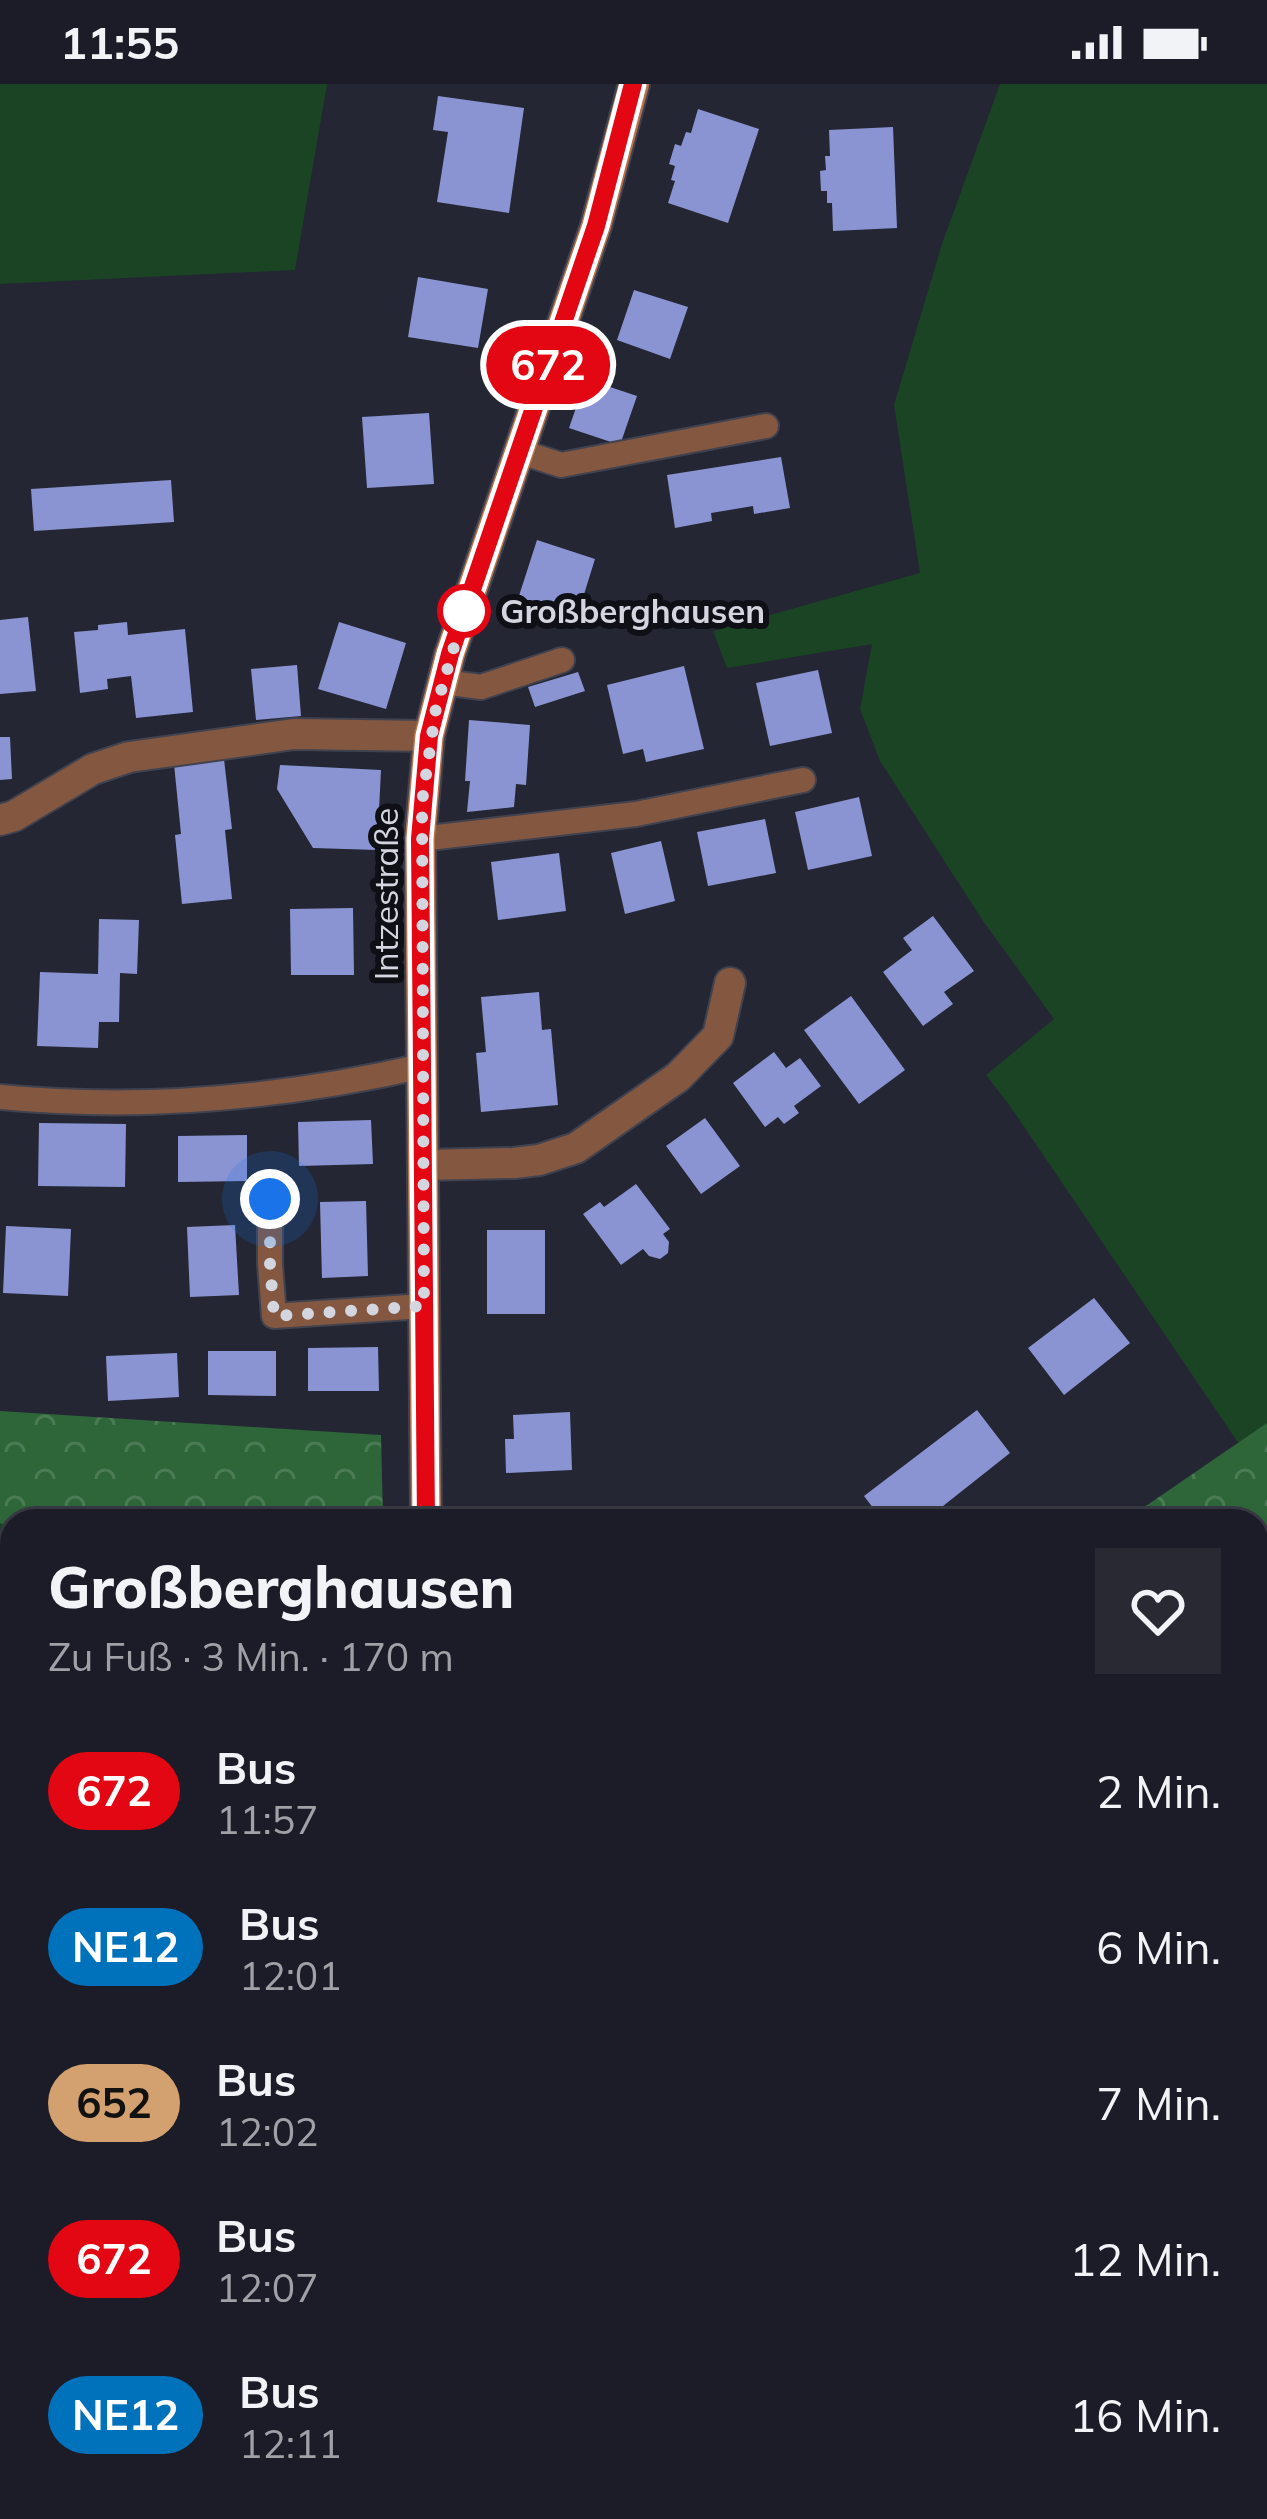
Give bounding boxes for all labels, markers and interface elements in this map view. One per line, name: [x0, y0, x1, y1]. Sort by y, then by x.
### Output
text: 11:55: [60, 14, 179, 70]
line badge: 672: [479, 326, 617, 404]
text: 672: [510, 338, 586, 391]
marker: Großberghausen: [439, 586, 489, 636]
place label: Großberghausen: [500, 590, 765, 631]
street label: Intzestraße: [365, 808, 406, 980]
your location: [240, 1169, 300, 1229]
button: heart: [1095, 1548, 1221, 1674]
text: Großberghausen: [48, 1551, 515, 1622]
text: Zu Fuß · 3 Min. · 170 m: [48, 1632, 454, 1681]
text: Bus: [216, 1739, 296, 1795]
text: 2 Min.: [1096, 1763, 1221, 1819]
text: 672: [76, 1764, 152, 1817]
text: 11:57: [216, 1795, 319, 1844]
text: Bus: [239, 1895, 320, 1951]
text: 6 Min.: [1096, 1919, 1221, 1975]
text: NE12: [72, 1920, 179, 1973]
text: 12:01: [239, 1951, 342, 2000]
text: Bus: [216, 2051, 296, 2107]
text: 7 Min.: [1096, 2075, 1221, 2131]
text: 652: [76, 2076, 152, 2129]
text: 12:02: [216, 2107, 319, 2156]
text: Bus: [216, 2207, 296, 2263]
text: 12 Min.: [1069, 2231, 1221, 2287]
text: 672: [76, 2232, 152, 2285]
text: 12:07: [216, 2263, 319, 2312]
text: Bus: [239, 2363, 320, 2419]
text: 16 Min.: [1069, 2387, 1221, 2443]
text: NE12: [72, 2388, 179, 2441]
text: 12:11: [239, 2419, 342, 2468]

